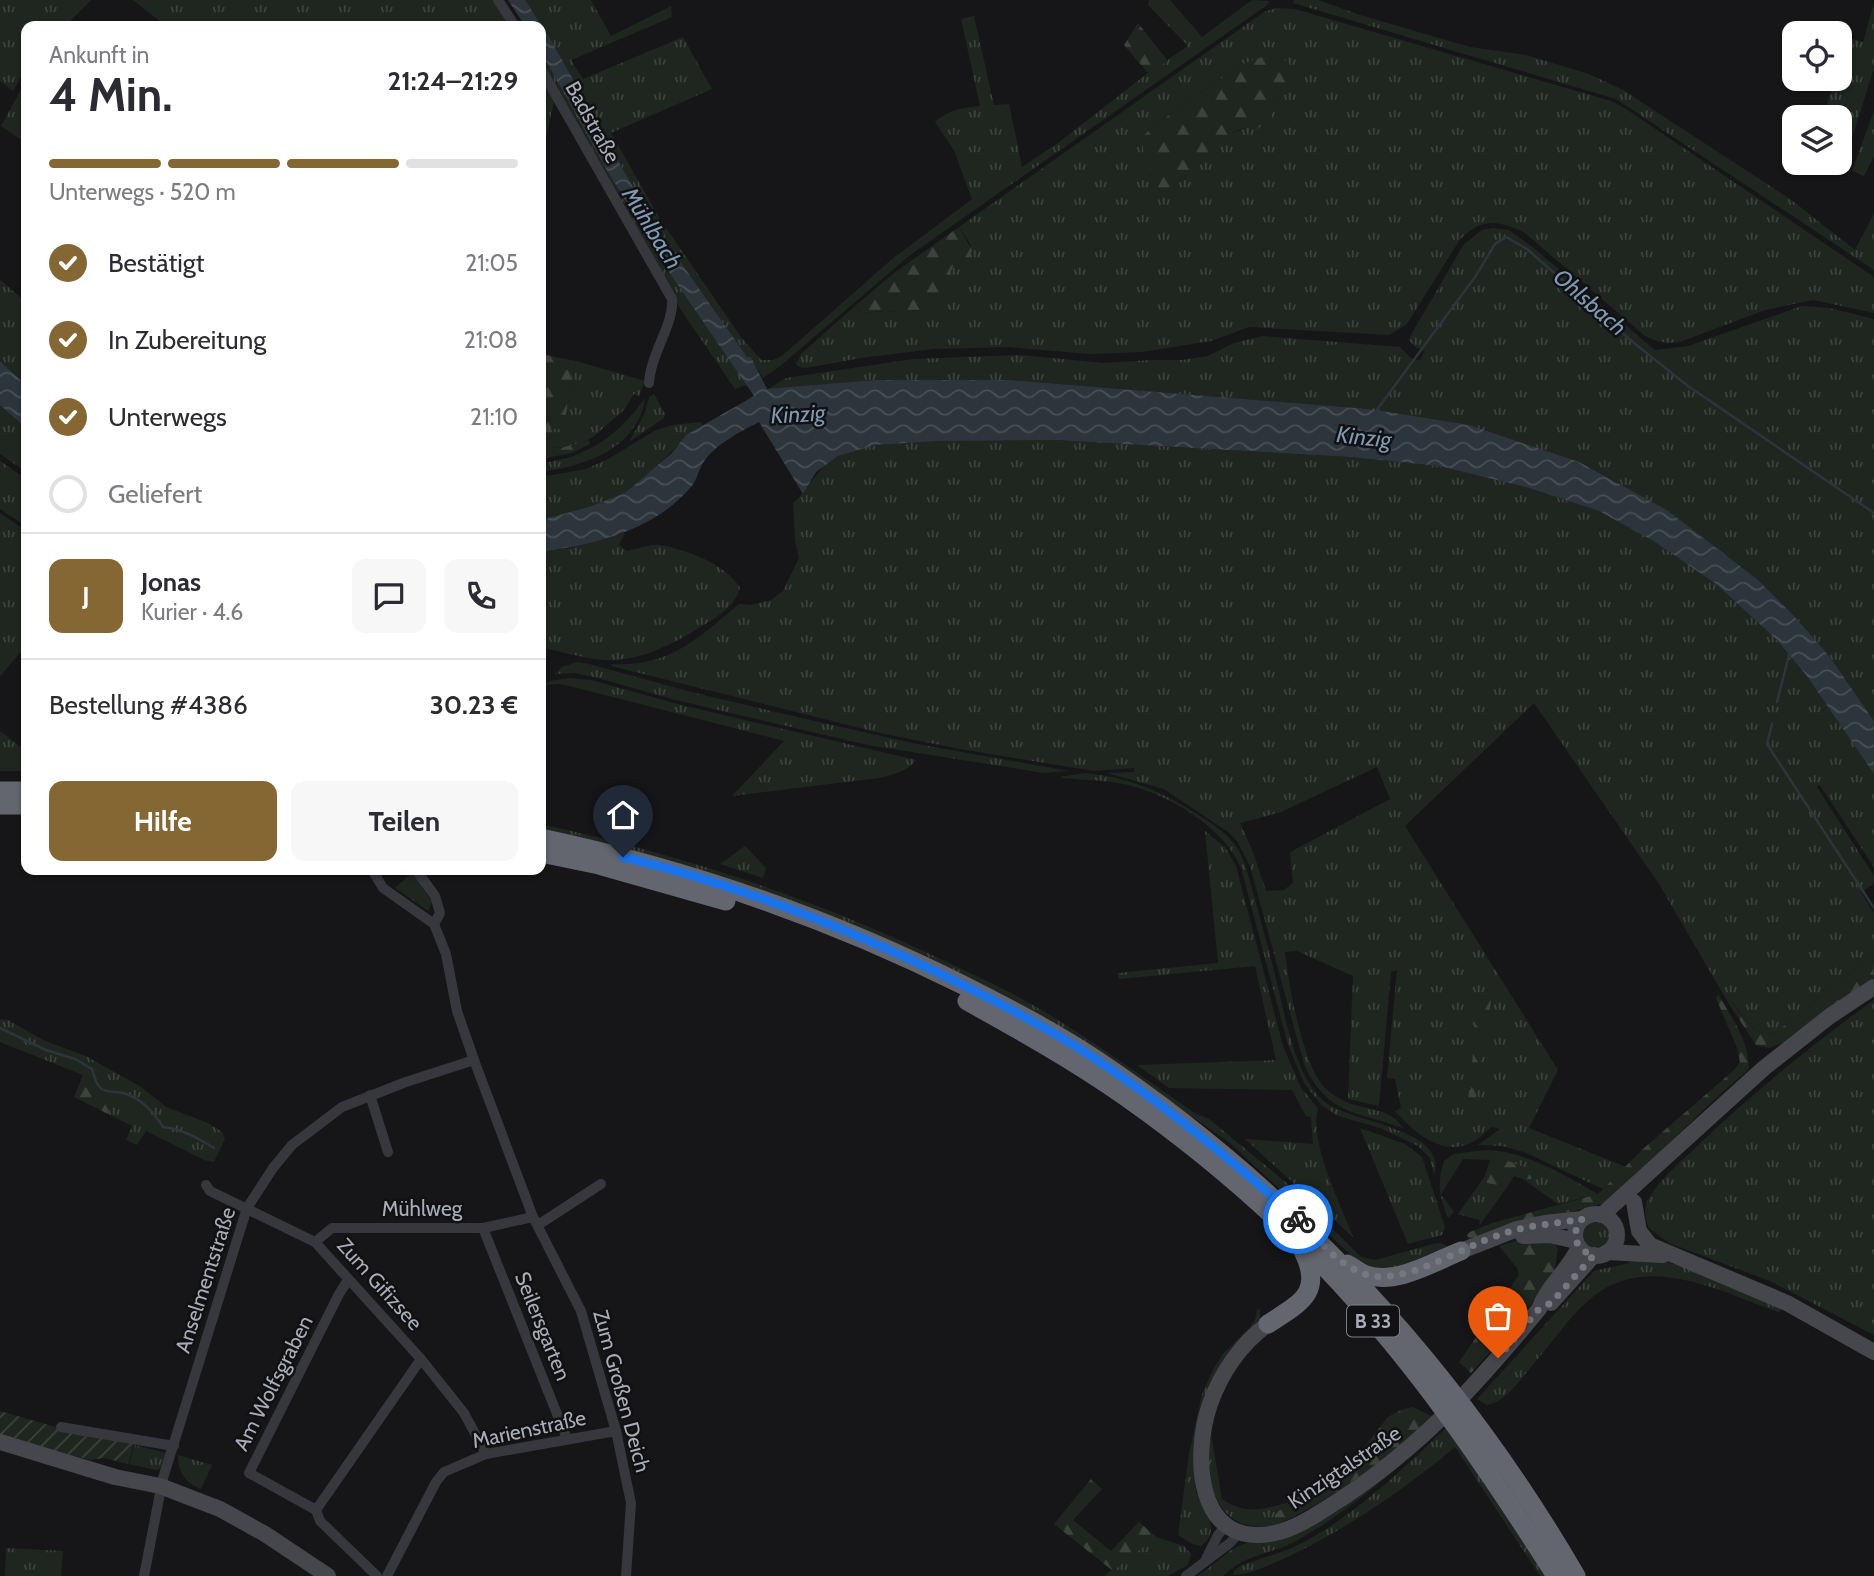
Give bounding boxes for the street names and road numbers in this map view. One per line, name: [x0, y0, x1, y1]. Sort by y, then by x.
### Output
street label: Badstraße: [560, 77, 626, 167]
street label: Mühlweg: [382, 1196, 463, 1221]
street label: Anselmentstraße: [170, 1204, 240, 1356]
street label: Zum Gifizsee: [332, 1233, 428, 1335]
street label: Seilersgarten: [510, 1268, 576, 1384]
road number: B 33: [1347, 1306, 1399, 1336]
street label: Zum Großen Deich: [588, 1307, 656, 1475]
street label: Am Wolfsgraben: [228, 1311, 318, 1455]
street label: Marienstraße: [470, 1405, 588, 1453]
street label: Kinzigtalstraße: [1283, 1420, 1405, 1514]

